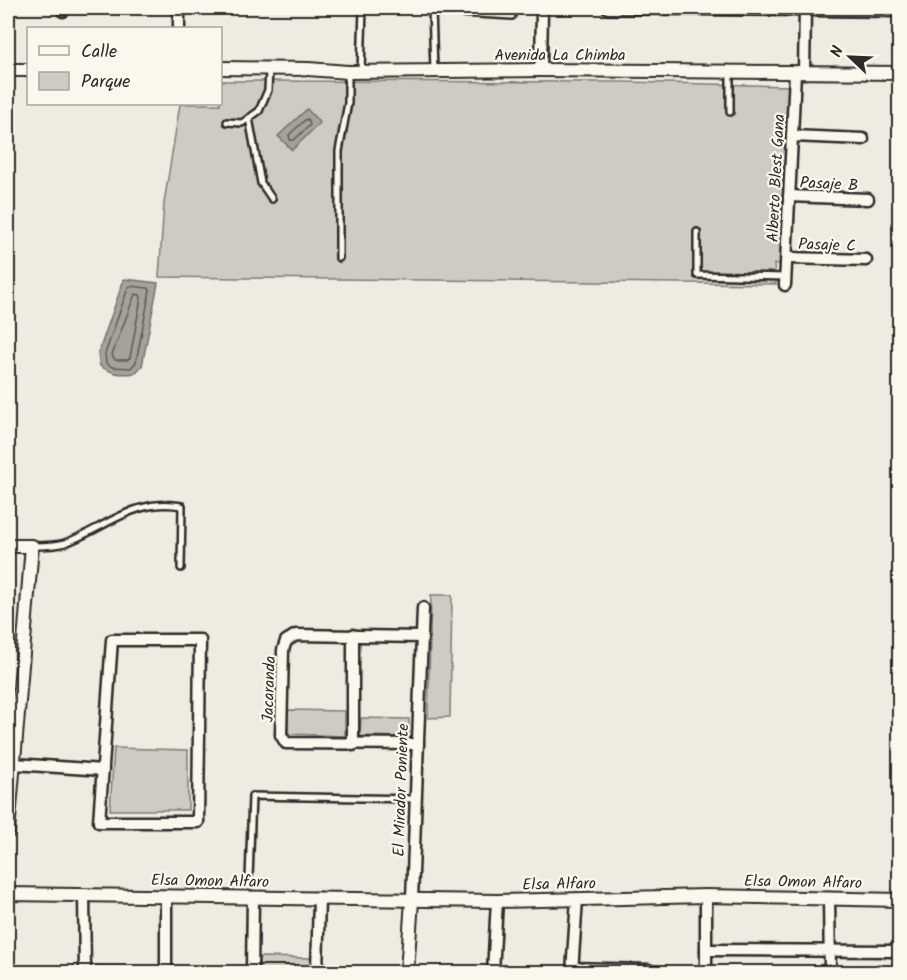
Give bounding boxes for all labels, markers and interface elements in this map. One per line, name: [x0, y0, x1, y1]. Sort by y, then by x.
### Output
legend: [27, 27, 222, 105]
north arrow: [820, 27, 880, 87]
text: Calle: [81, 38, 117, 67]
text: N: [824, 42, 851, 61]
street label: Avenida La Chimba: [494, 43, 626, 68]
text: Parque: [81, 68, 130, 97]
street label: Alberto Blest Gana: [761, 113, 792, 243]
street label: Pasaje B: [799, 170, 859, 199]
street label: Pasaje C: [798, 232, 856, 259]
street label: Jacaranda: [256, 655, 283, 723]
street label: El Mirador Poniente: [387, 723, 416, 857]
street label: Elsa Omon Alfaro: [151, 868, 269, 895]
street label: Elsa Omon Alfaro: [744, 869, 862, 896]
street label: Elsa Alfaro: [522, 871, 596, 898]

